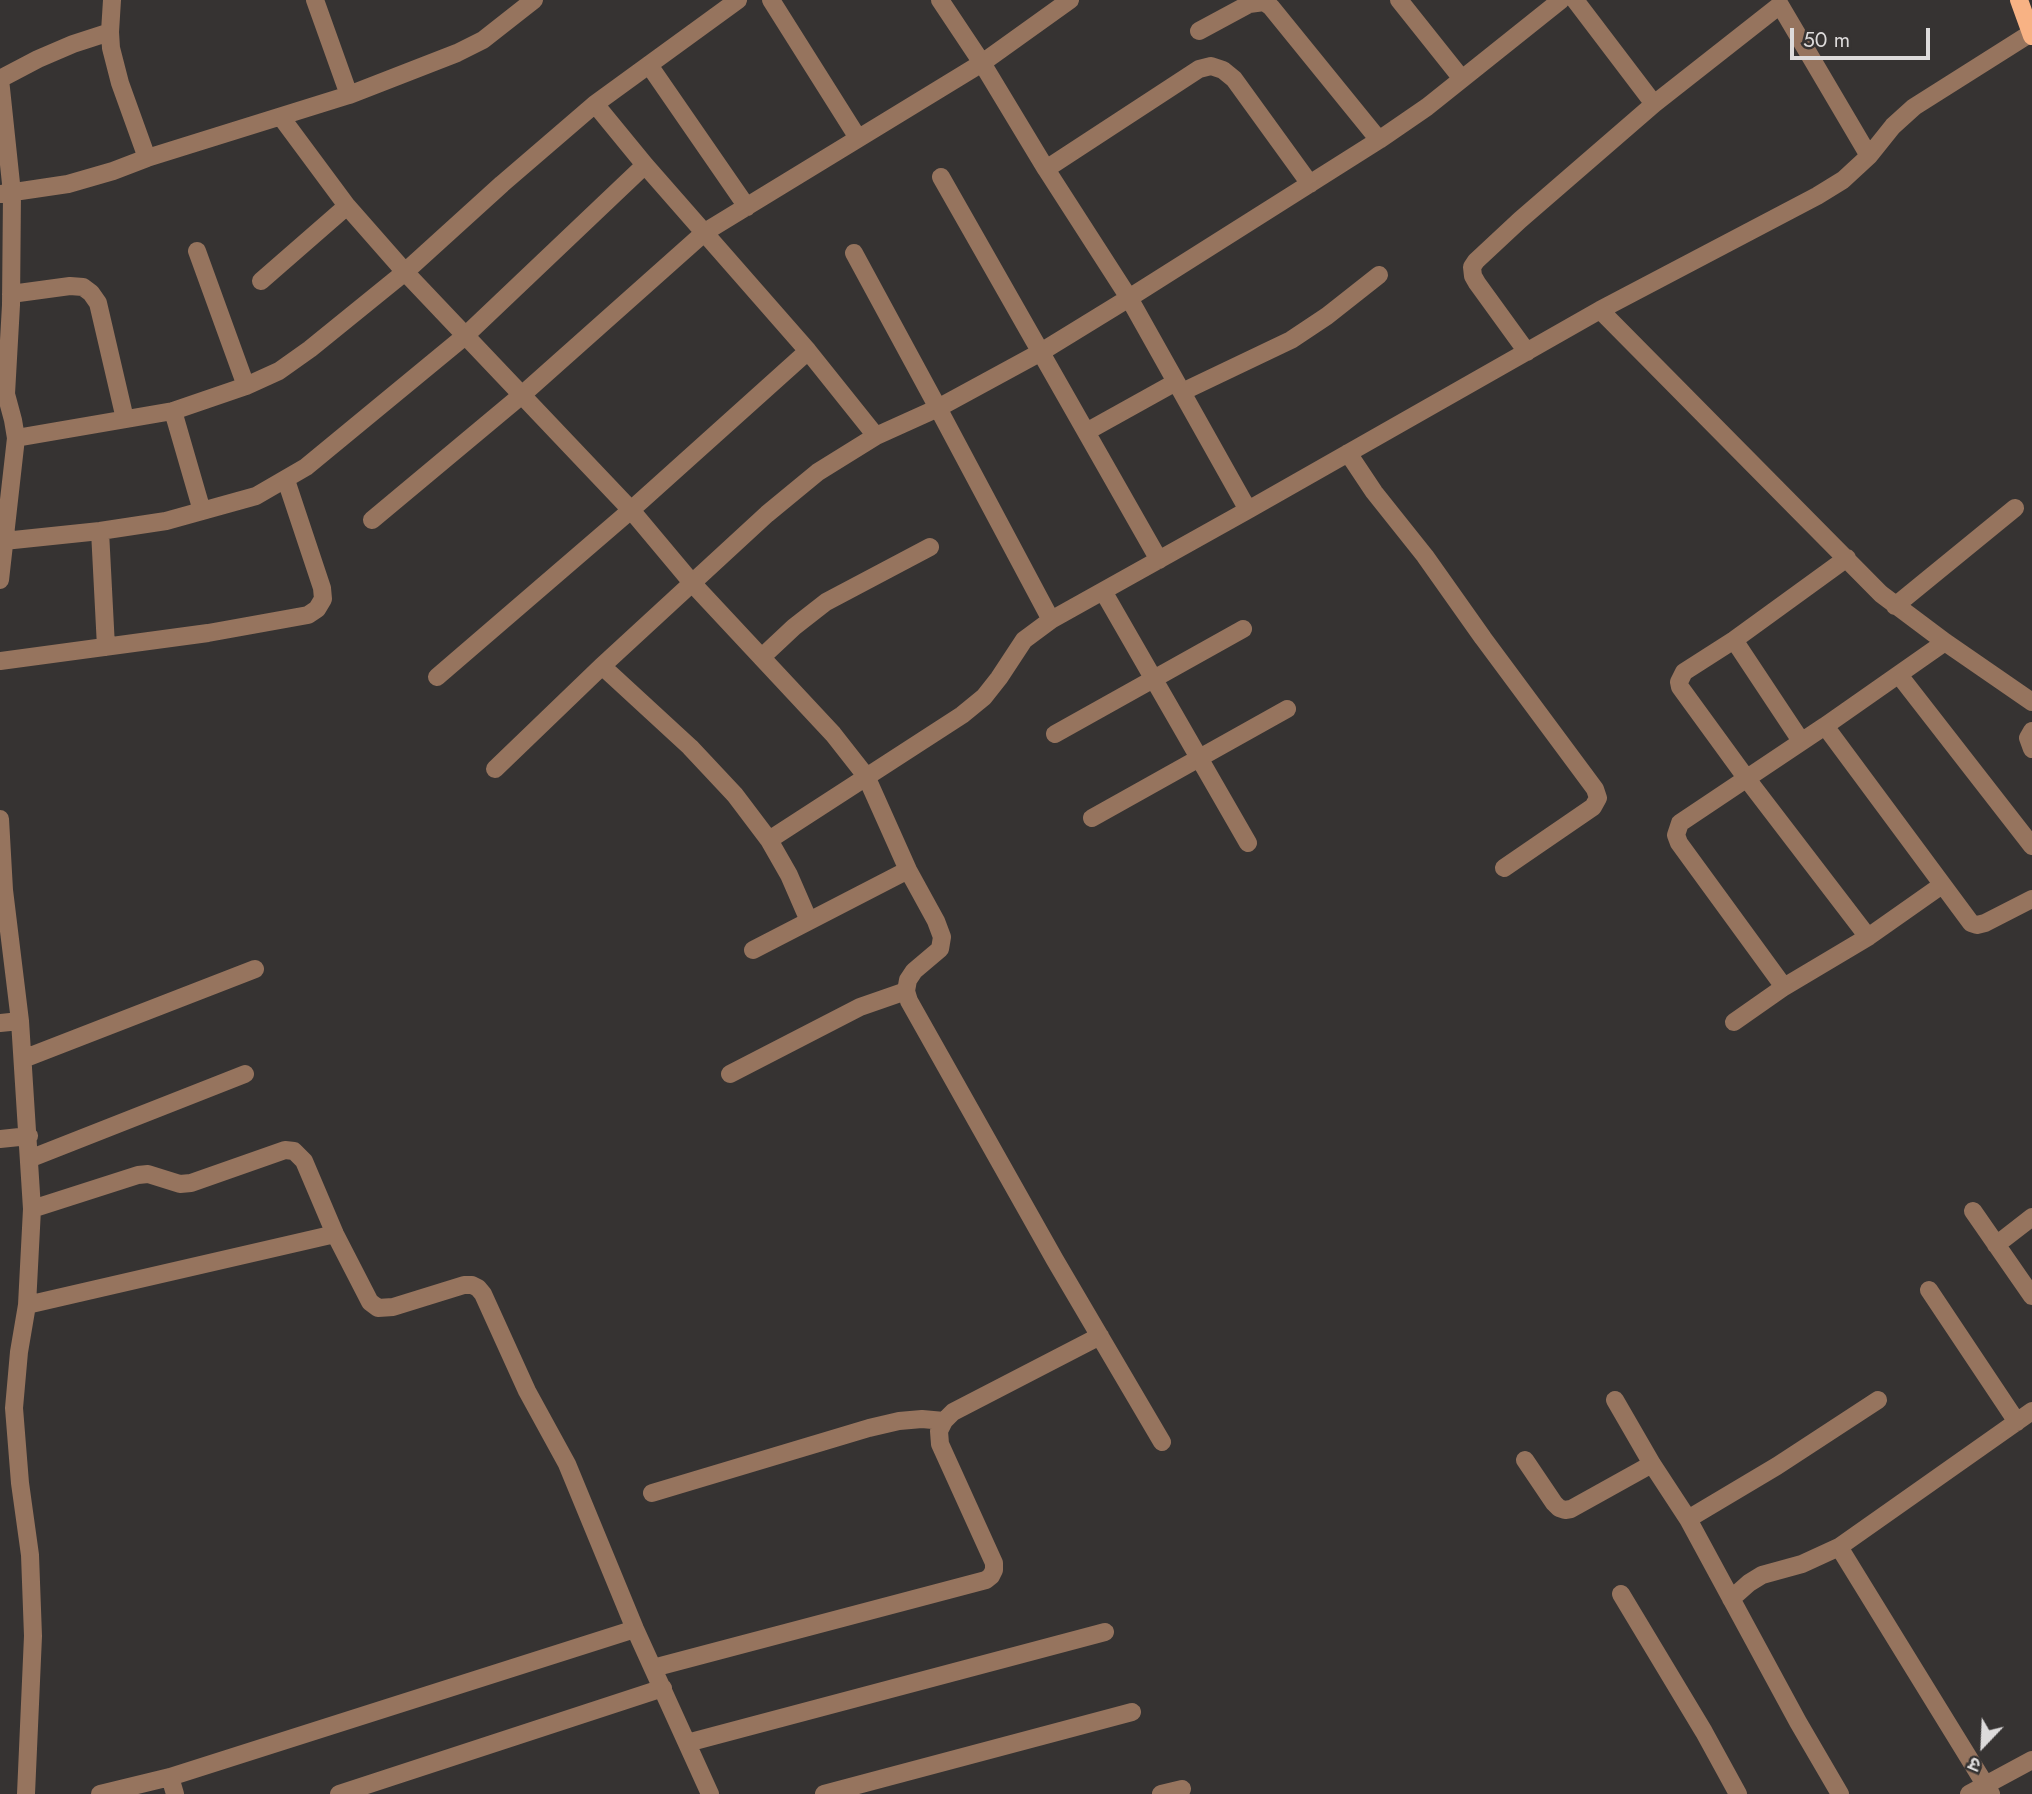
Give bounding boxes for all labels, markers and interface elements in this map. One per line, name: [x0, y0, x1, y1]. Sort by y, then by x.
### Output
scale bar: [1794, 14, 1934, 58]
text: 50 m: [1803, 25, 1850, 55]
north arrow: [1948, 1710, 2018, 1780]
text: उ: [1964, 1750, 1985, 1779]

